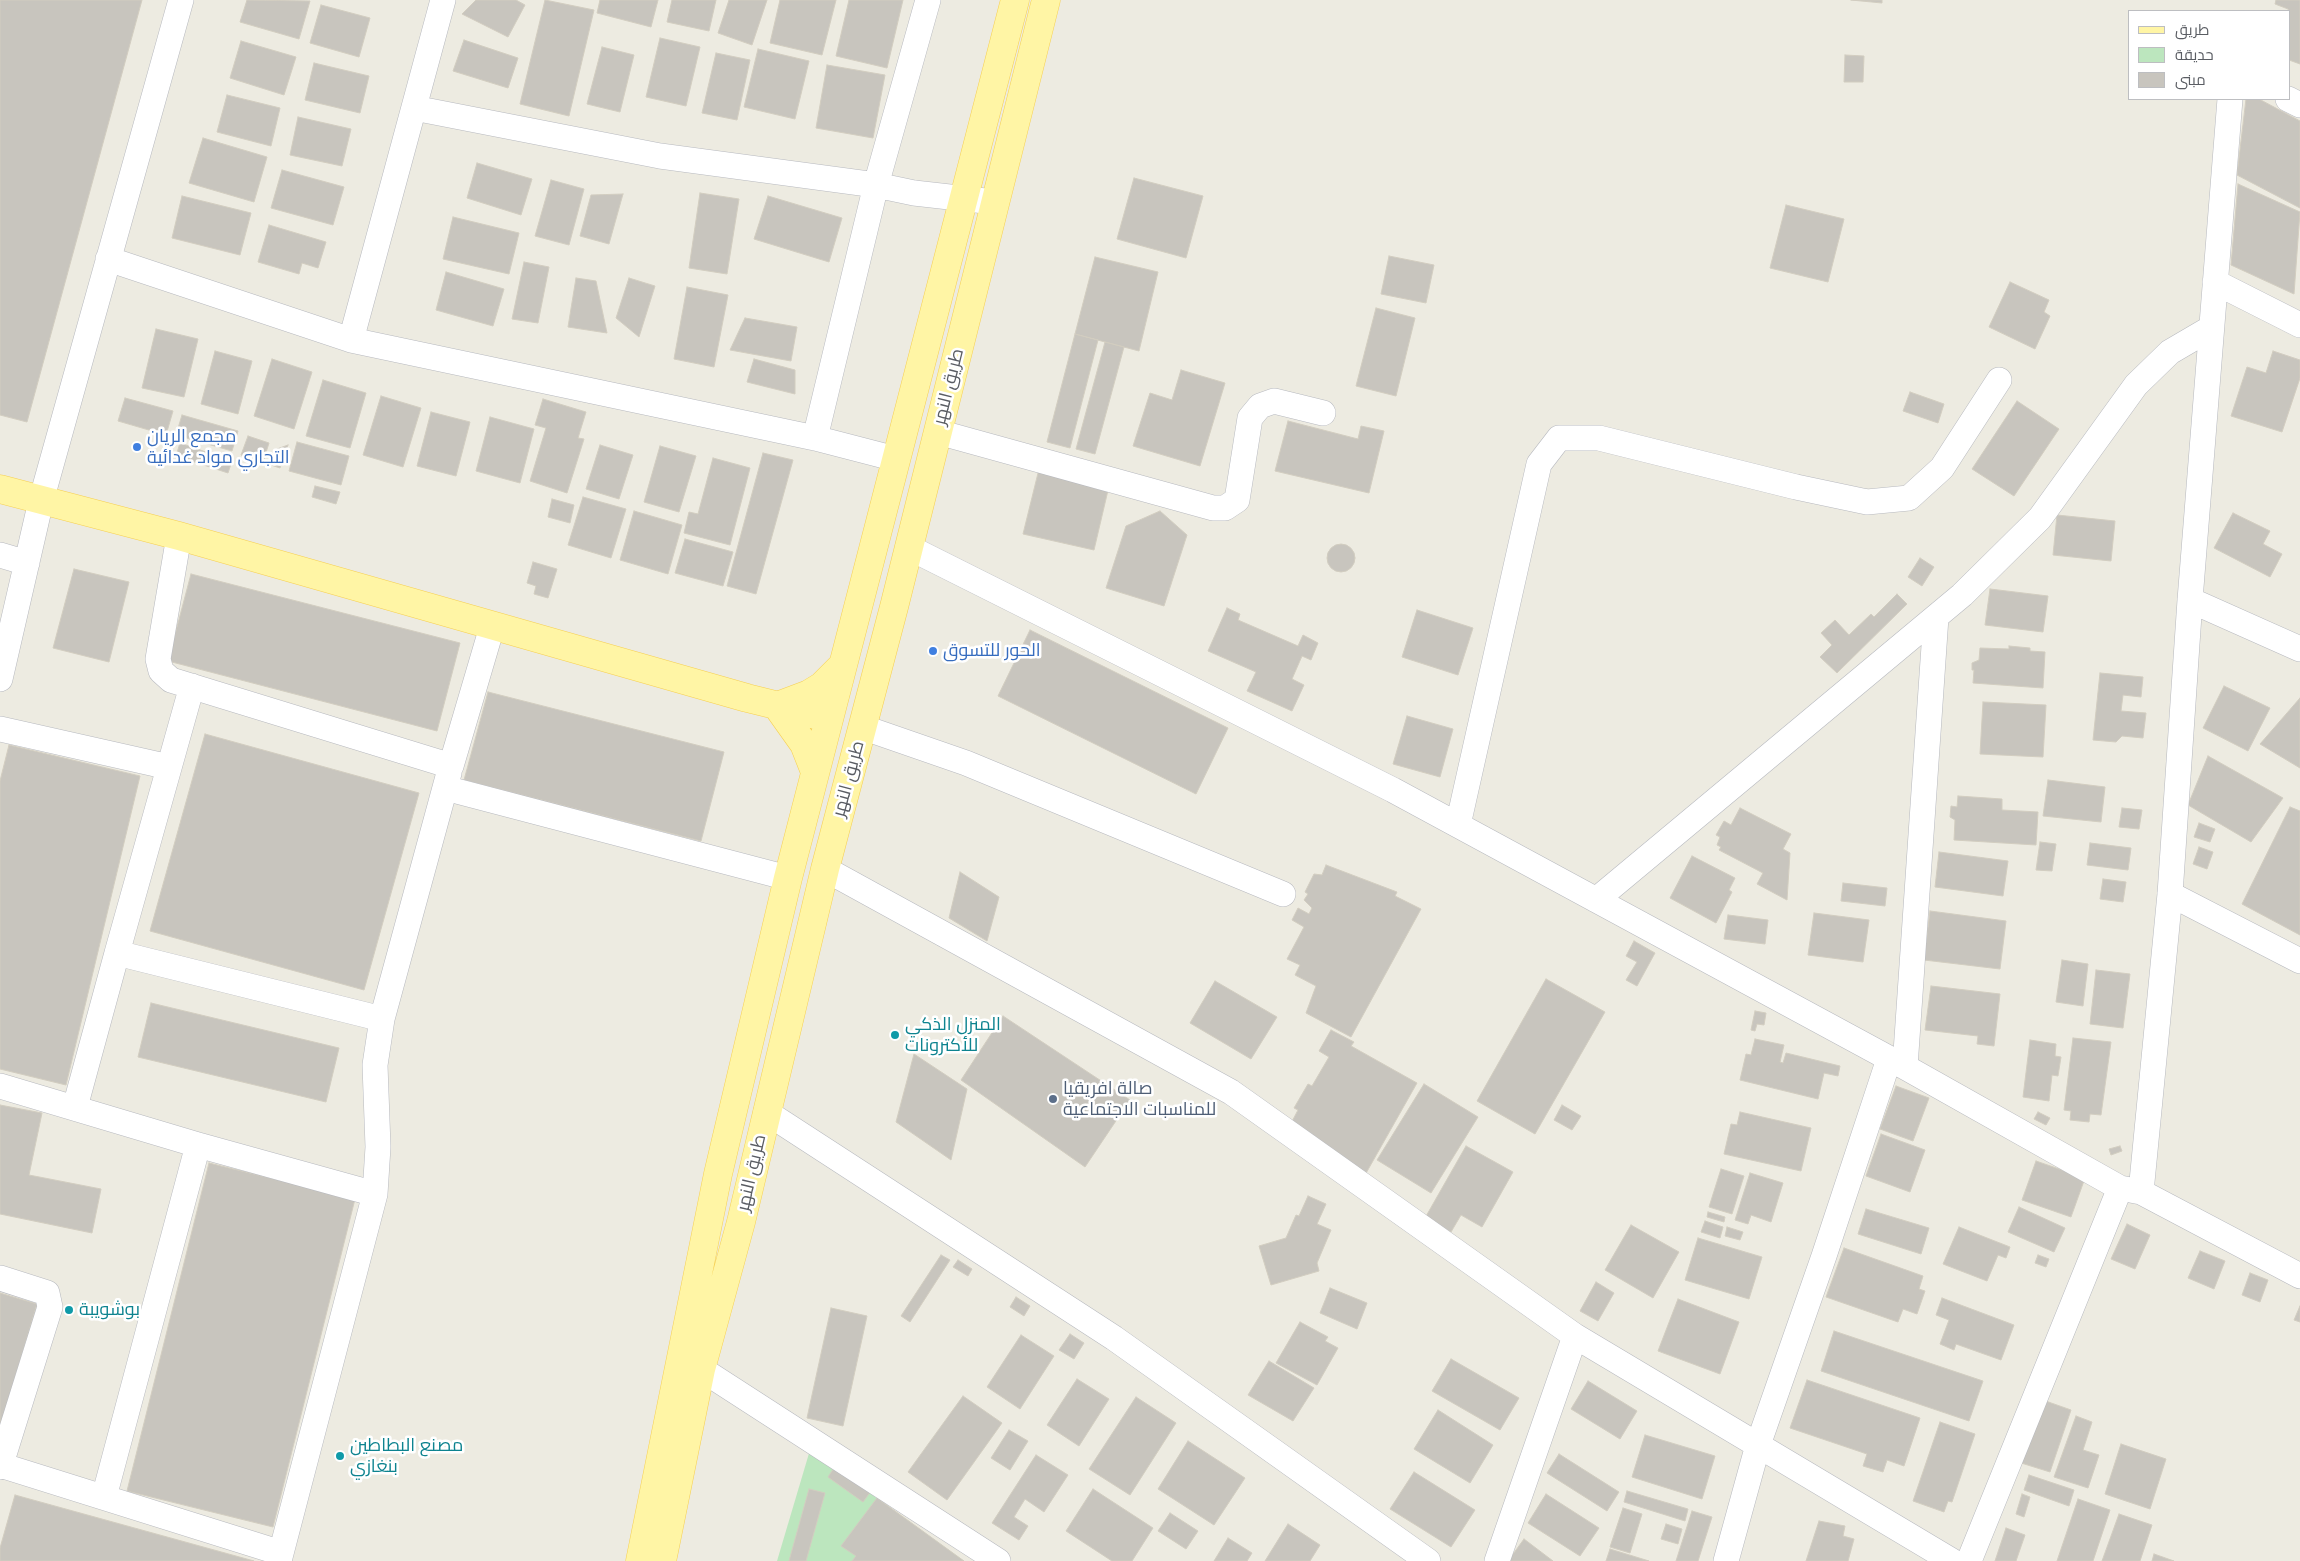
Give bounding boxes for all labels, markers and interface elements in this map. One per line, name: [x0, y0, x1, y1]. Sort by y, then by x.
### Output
legend: [2128, 10, 2290, 100]
text: طريق: [2175, 20, 2209, 39]
text: حديقة: [2175, 45, 2214, 64]
text: مبنى: [2175, 70, 2206, 89]
street label: طريق النهر: [929, 346, 969, 428]
place label: مجمع الريان التجاري مواد غدائية: [147, 426, 289, 468]
marker: مجمع الريان التجاري مواد غدائية: [131, 441, 143, 453]
place label: الحور للتسوق: [943, 640, 1041, 662]
marker: الحور للتسوق: [927, 645, 939, 657]
street label: طريق النهر: [828, 738, 870, 820]
place label: المنزل الذكي للأكترونات: [905, 1014, 1001, 1056]
marker: المنزل الذكي للأكترونات: [889, 1029, 901, 1041]
place label: صالة افريقيا للمناسبات الاجتماعية: [1063, 1078, 1216, 1120]
marker: صالة افريقيا للمناسبات الاجتماعية: [1047, 1093, 1059, 1105]
street label: طريق النهر: [733, 1133, 771, 1213]
place label: بوشويبة: [79, 1299, 140, 1321]
marker: بوشويبة: [63, 1304, 75, 1316]
place label: مصنع البطاطين بنغازي: [350, 1435, 463, 1478]
marker: مصنع البطاطين بنغازي: [334, 1450, 346, 1462]

